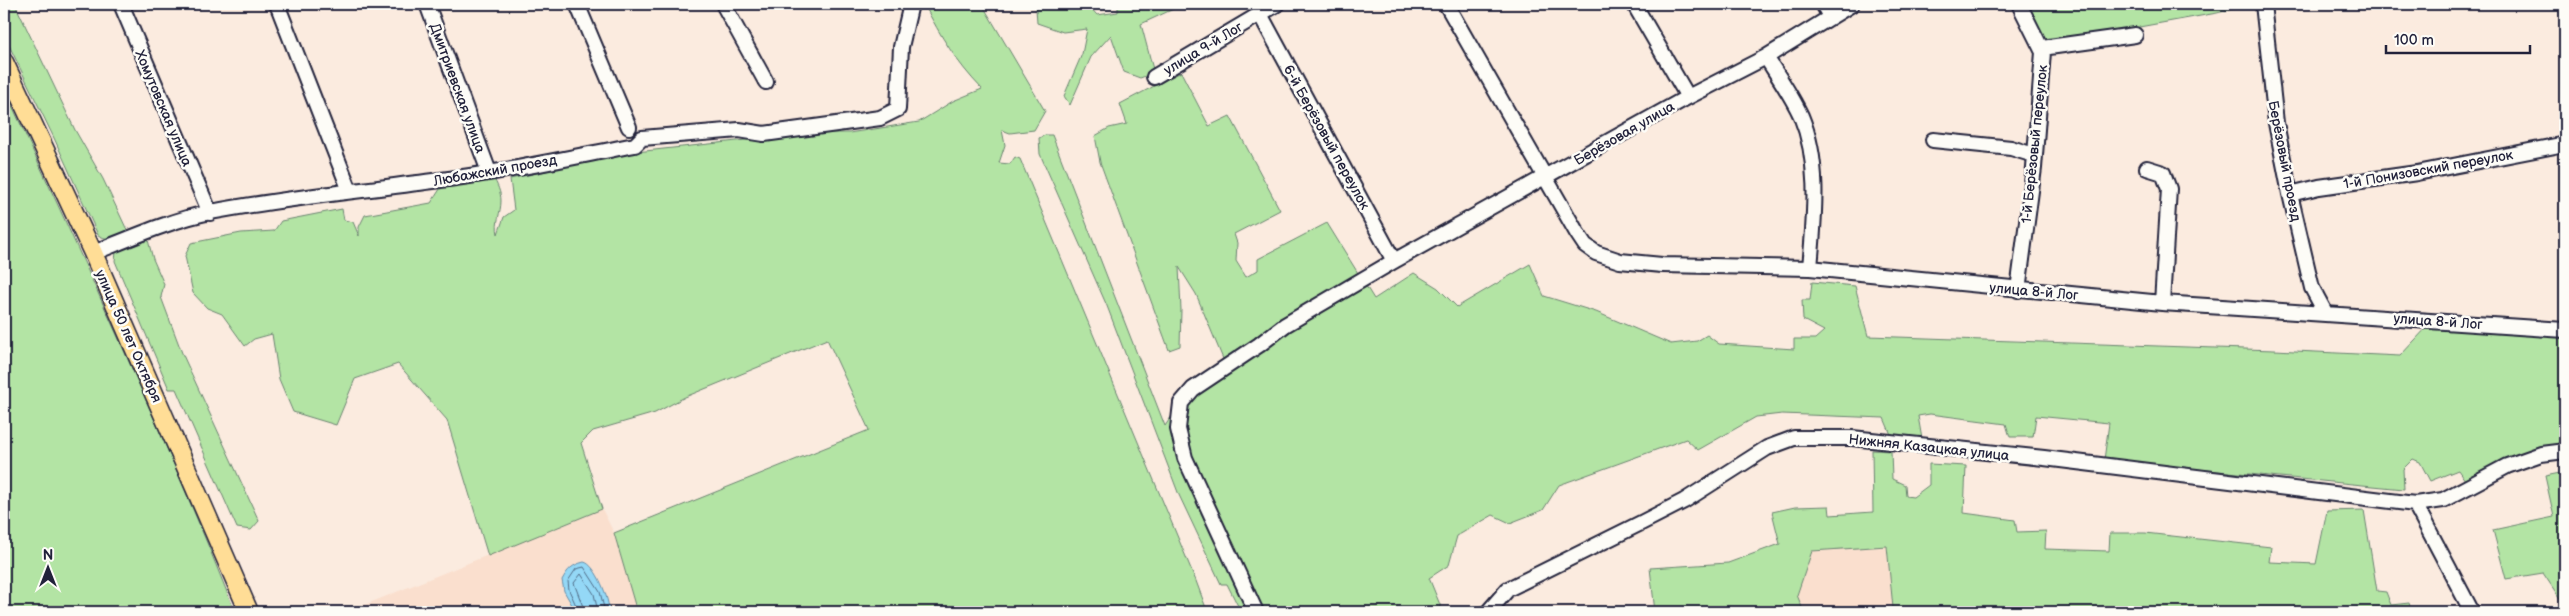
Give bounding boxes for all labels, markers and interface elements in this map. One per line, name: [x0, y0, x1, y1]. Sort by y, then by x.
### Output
street label: улица 9-й Лог: [1161, 18, 1246, 79]
street label: Дмитриевская улица: [426, 21, 489, 156]
scale bar: [2386, 22, 2530, 54]
text: 100 m: [2394, 31, 2434, 50]
street label: Хомутовская улица: [131, 47, 196, 170]
street label: 6-й Берёзовый переулок: [1280, 62, 1374, 213]
street label: 1-й Берёзовый переулок: [2018, 63, 2051, 224]
street label: Берёзовая улица: [1571, 97, 1678, 169]
street label: Берёзовый проезд: [2264, 99, 2305, 223]
street label: 1-й Понизовский переулок: [2342, 146, 2515, 193]
street label: Любажский проезд: [431, 151, 559, 190]
street label: улица 50 лет Октября: [92, 267, 166, 406]
street label: улица 8-й Лог: [1989, 279, 2080, 304]
street label: улица 8-й Лог: [2393, 310, 2484, 333]
street label: Нижняя Казацкая улица: [1848, 431, 2011, 464]
north arrow: [22, 544, 72, 594]
text: N: [43, 547, 53, 564]

